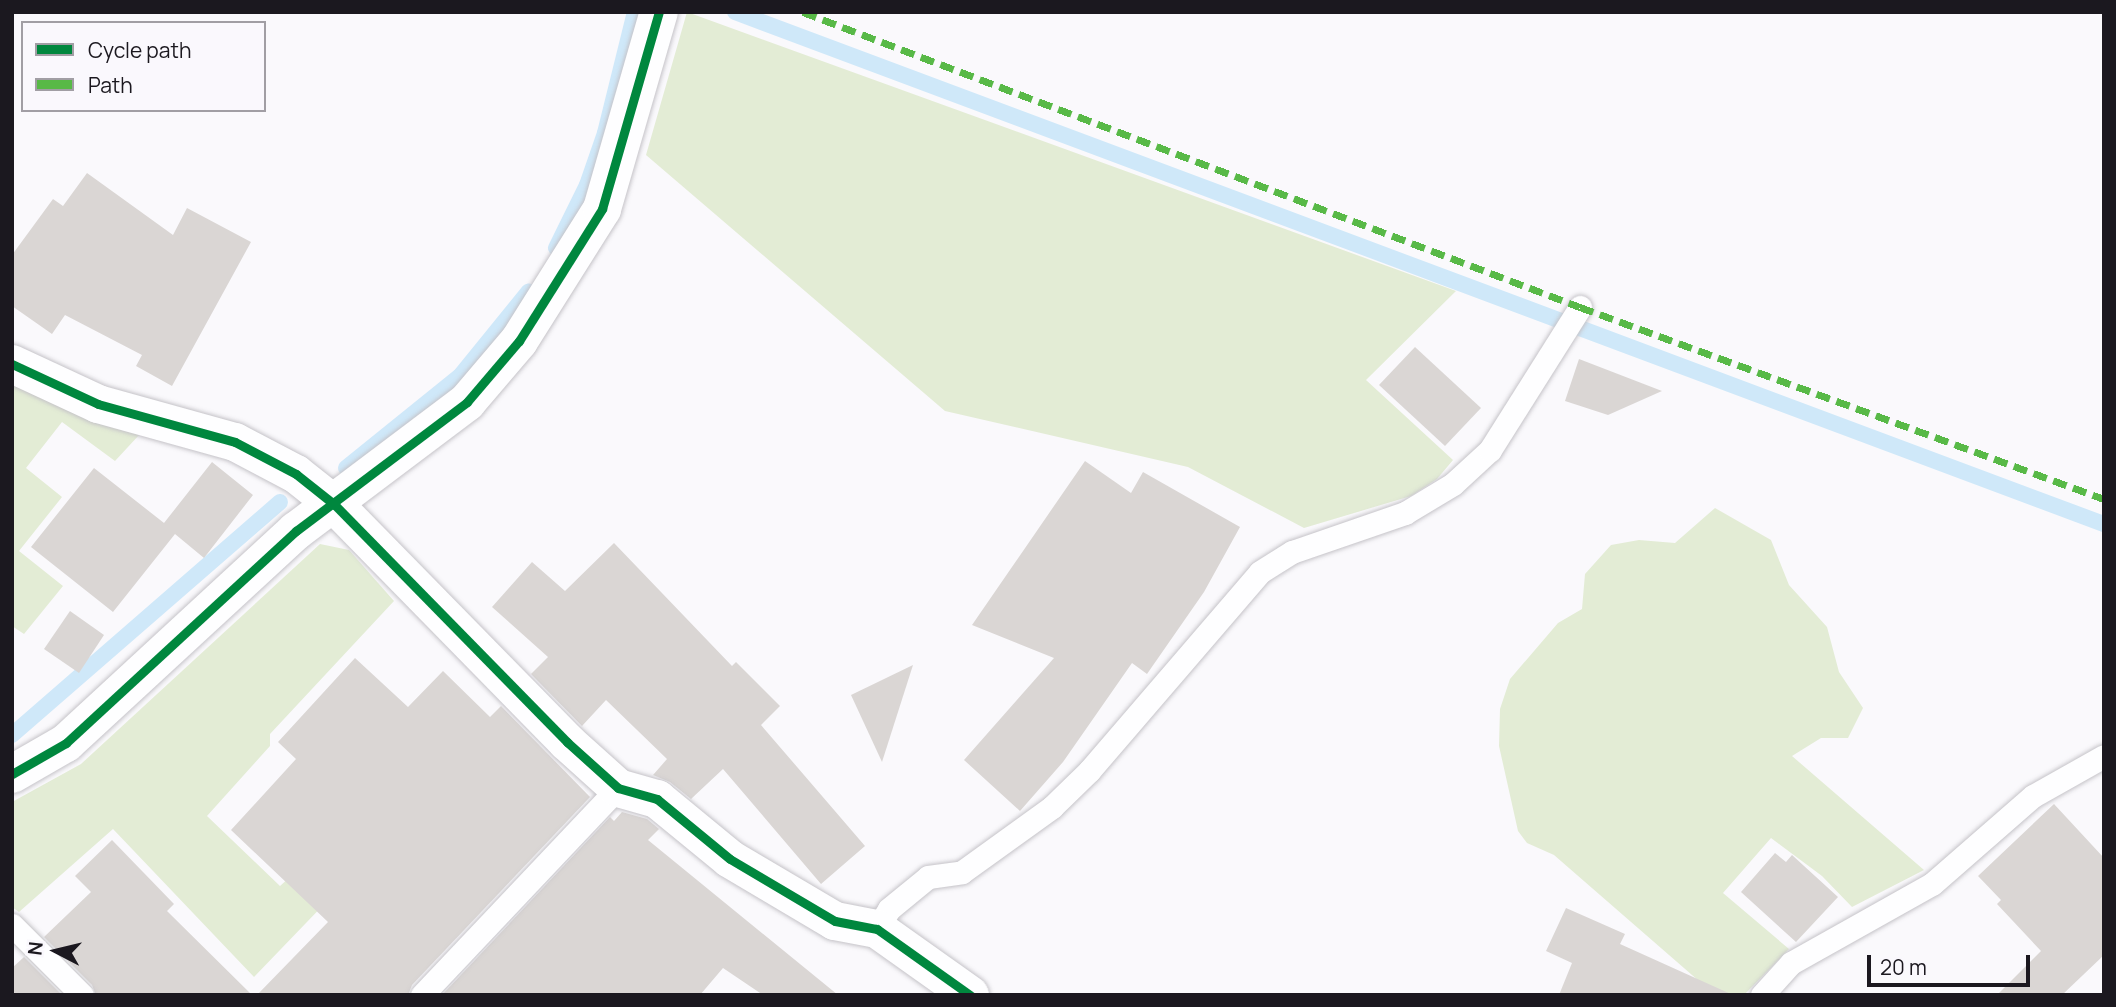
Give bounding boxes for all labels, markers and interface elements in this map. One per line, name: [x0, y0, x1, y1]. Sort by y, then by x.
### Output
legend: [21, 21, 266, 112]
text: Cycle path: [88, 36, 191, 64]
text: Path: [88, 71, 133, 99]
north arrow: [21, 916, 91, 986]
text: N: [21, 940, 49, 957]
scale bar: [1871, 940, 2034, 984]
text: 20 m: [1880, 953, 1927, 981]

